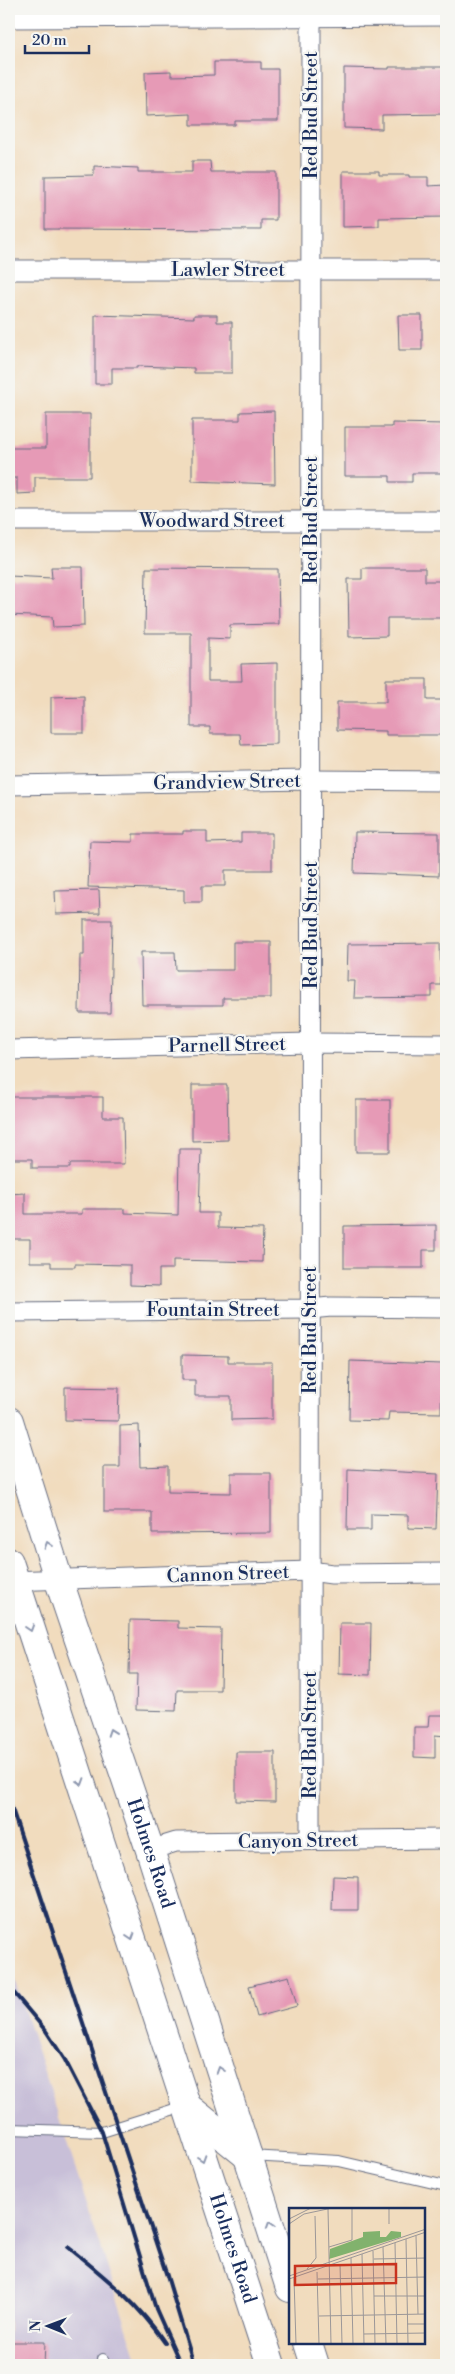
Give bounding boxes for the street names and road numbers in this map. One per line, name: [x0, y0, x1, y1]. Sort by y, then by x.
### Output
street label: Red Bud Street: [299, 51, 323, 179]
street label: Lawler Street: [171, 258, 285, 282]
street label: Red Bud Street: [299, 456, 323, 584]
street label: Woodward Street: [138, 509, 285, 533]
street label: Grandview Street: [153, 769, 301, 795]
street label: Red Bud Street: [299, 861, 323, 989]
street label: Parnell Street: [168, 1032, 286, 1058]
street label: Red Bud Street: [298, 1266, 322, 1394]
street label: Fountain Street: [146, 1298, 280, 1322]
street label: Cannon Street: [166, 1560, 290, 1588]
street label: Red Bud Street: [298, 1671, 322, 1799]
street label: Holmes Road: [121, 1795, 180, 1911]
street label: Canyon Street: [238, 1828, 359, 1854]
street label: Holmes Road: [204, 2190, 262, 2307]

